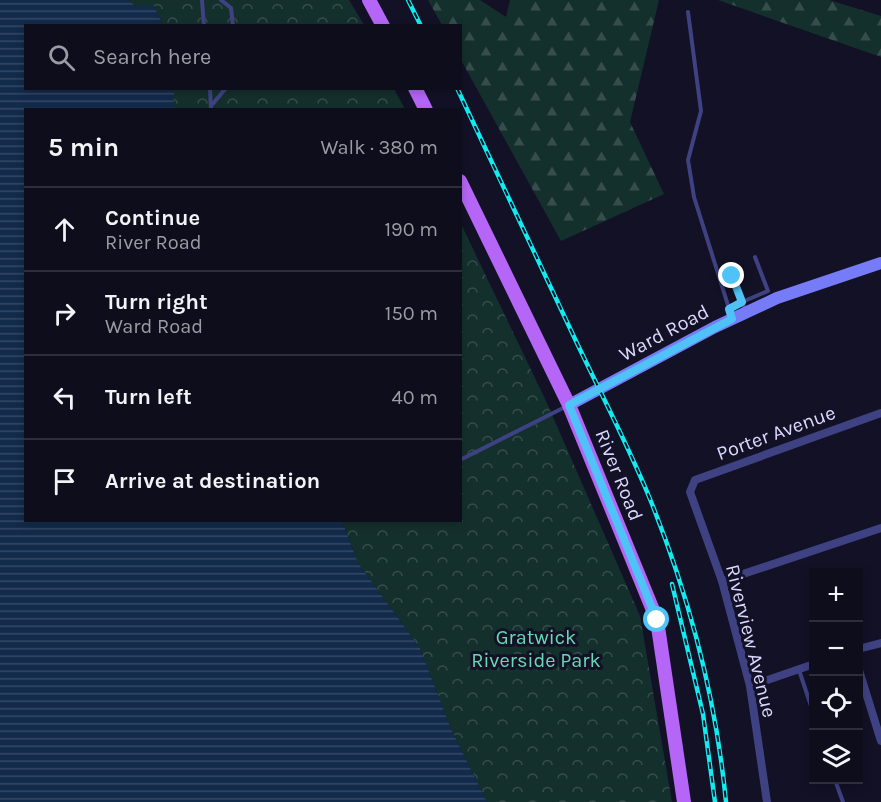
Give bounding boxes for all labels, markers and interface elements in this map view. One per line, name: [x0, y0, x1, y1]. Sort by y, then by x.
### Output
search box: [24, 24, 462, 90]
icon: search: [45, 41, 78, 74]
text: Search here: [93, 44, 211, 70]
text: 5 min: [48, 132, 119, 163]
text: Walk · 380 m: [320, 136, 438, 159]
text: Continue: [105, 205, 200, 231]
icon: ahead: [48, 213, 81, 246]
text: 190 m: [384, 218, 438, 241]
text: River Road: [105, 231, 202, 254]
route end: [718, 262, 744, 288]
text: Turn right: [105, 289, 208, 315]
icon: right: [48, 297, 81, 330]
street label: Ward Road: [615, 300, 713, 366]
text: 150 m: [385, 302, 438, 325]
text: Ward Road: [105, 315, 203, 338]
icon: left: [48, 381, 81, 414]
text: Turn left: [105, 384, 192, 410]
text: 40 m: [392, 386, 438, 409]
street label: Porter Avenue: [713, 401, 839, 465]
street label: River Road: [590, 426, 648, 524]
icon: arrive: [48, 465, 81, 498]
text: Arrive at destination: [105, 468, 320, 494]
street label: Riverview Avenue: [721, 562, 781, 720]
map controls: [809, 568, 863, 784]
button: +: [809, 568, 863, 622]
route start: [643, 606, 669, 632]
button: −: [809, 622, 863, 676]
park label: Gratwick Riverside Park: [471, 626, 601, 672]
button: locate: [809, 676, 863, 730]
button: layers: [809, 730, 863, 784]

